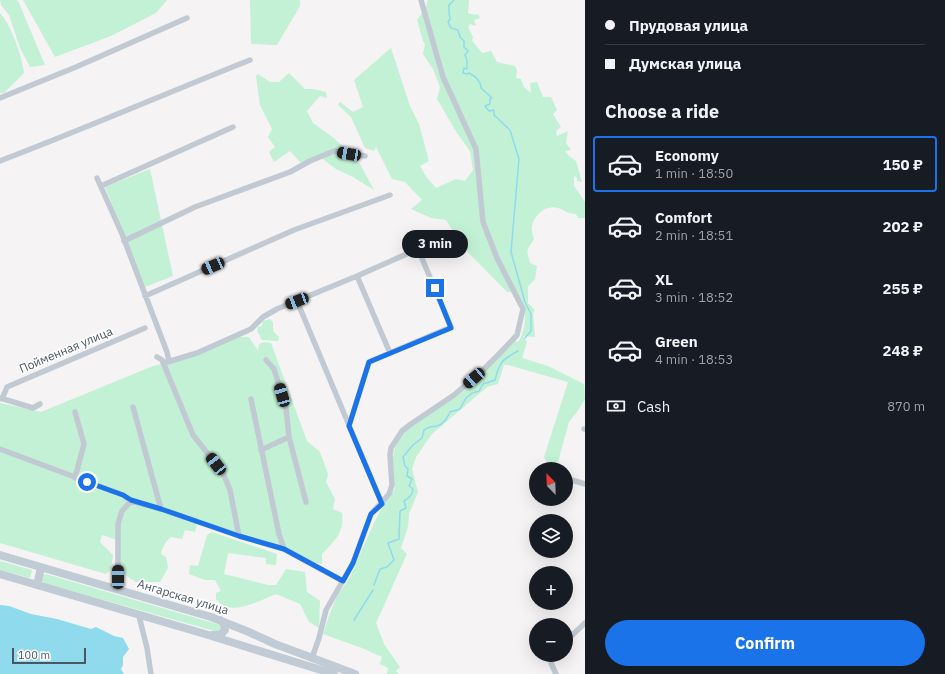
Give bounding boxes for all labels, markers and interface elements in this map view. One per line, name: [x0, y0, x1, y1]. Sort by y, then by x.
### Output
text: Прудовая улица: [629, 16, 748, 35]
text: Думская улица: [629, 54, 741, 73]
text: Choose a ride: [605, 100, 719, 123]
car: [336, 146, 362, 162]
icon: car: [607, 146, 643, 182]
text: Economy: [655, 146, 719, 165]
text: 150 ₽: [883, 155, 923, 174]
text: 1 min · 18:50: [655, 165, 733, 182]
icon: car: [607, 208, 643, 244]
text: Comfort: [655, 208, 712, 227]
text: 202 ₽: [883, 217, 923, 236]
text: 2 min · 18:51: [655, 227, 733, 244]
callout: 3 min: [402, 230, 468, 258]
text: 3 min: [418, 235, 452, 252]
car: [200, 256, 226, 276]
icon: car: [607, 270, 643, 306]
text: XL: [655, 270, 673, 289]
route end: [426, 279, 444, 297]
text: 255 ₽: [883, 279, 923, 298]
text: 3 min · 18:52: [655, 289, 733, 306]
car: [284, 291, 310, 311]
street label: Пойменная улица: [17, 323, 115, 376]
icon: car: [607, 332, 643, 368]
text: Green: [655, 332, 698, 351]
text: 248 ₽: [883, 341, 923, 360]
text: 4 min · 18:53: [655, 351, 733, 368]
car: [461, 366, 487, 390]
car: [273, 382, 291, 408]
icon: cash: [605, 395, 627, 417]
text: Cash: [637, 397, 670, 416]
text: 870 m: [887, 398, 925, 415]
car: [204, 451, 228, 477]
north arrow: [529, 462, 573, 506]
map controls: [529, 462, 573, 662]
route start: [78, 473, 96, 491]
button: layers: [529, 514, 573, 558]
car: [112, 565, 124, 589]
button: +: [529, 566, 573, 610]
street label: Ангарская улица: [136, 576, 231, 618]
button: −: [529, 618, 573, 662]
button: Confirm: [605, 620, 925, 666]
scale bar: [12, 646, 86, 665]
text: 100 m: [18, 648, 50, 662]

